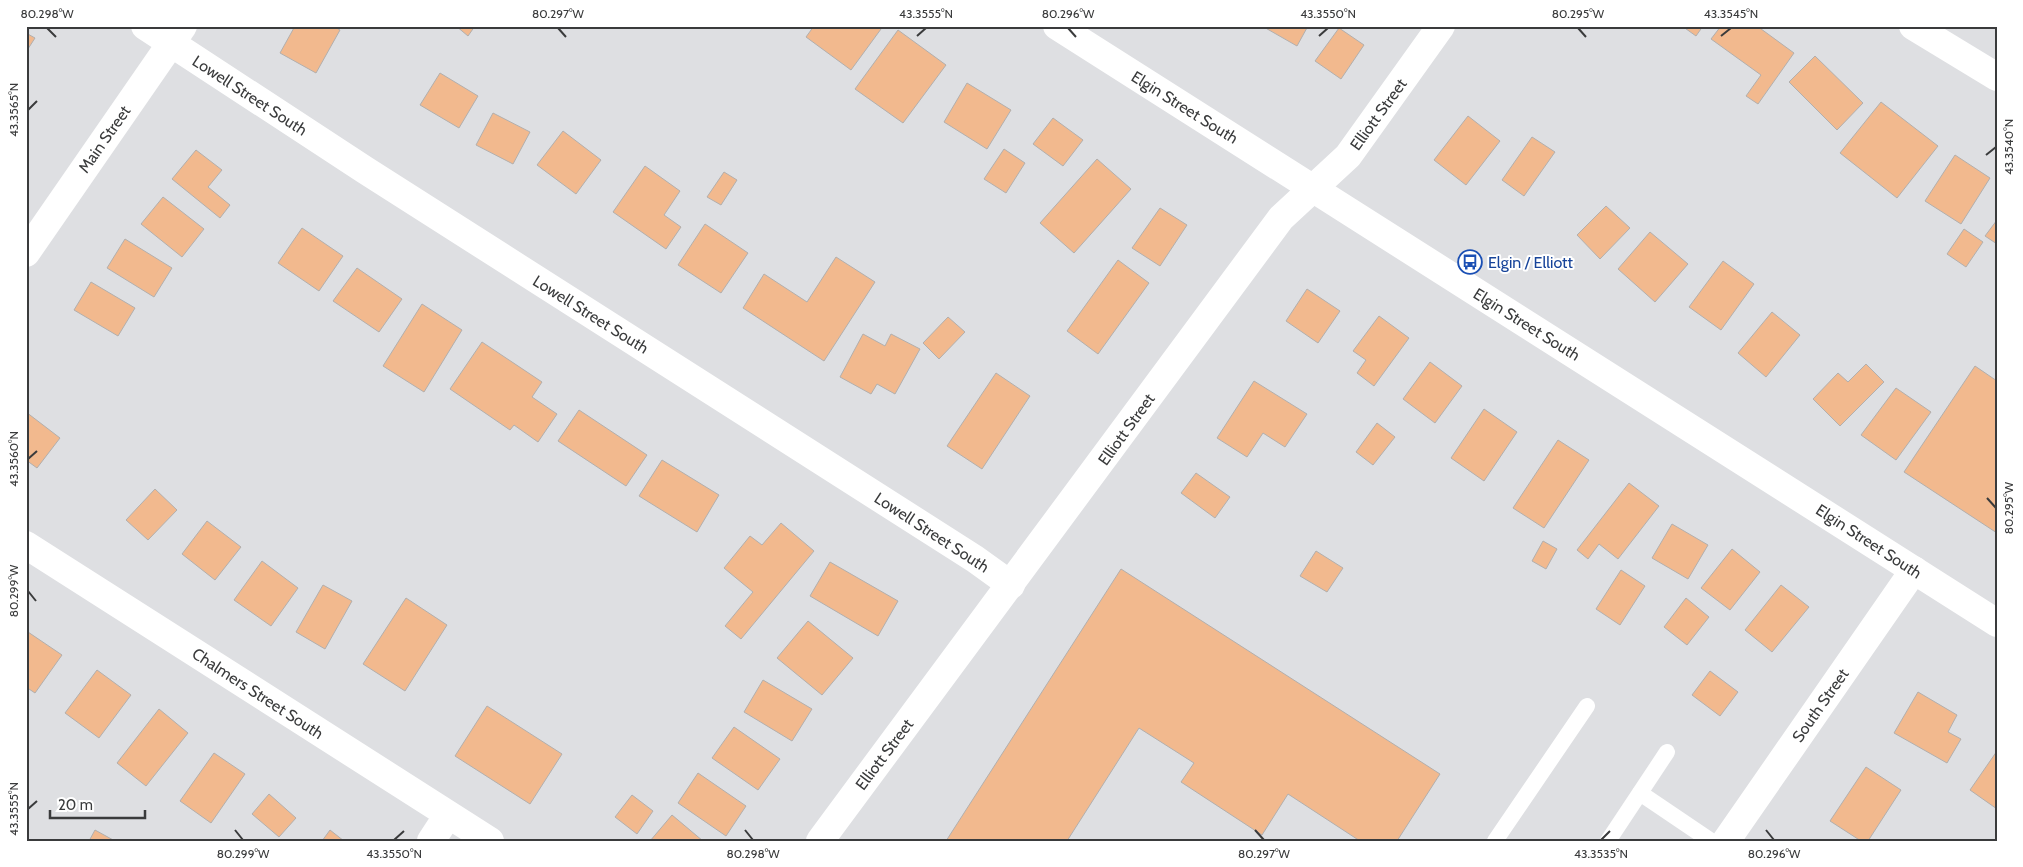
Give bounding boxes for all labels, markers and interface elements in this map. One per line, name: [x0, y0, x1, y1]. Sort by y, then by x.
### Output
text: 80.298°W: [20, 6, 74, 21]
text: 80.297°W: [532, 6, 585, 21]
text: 43.3555°N: [899, 6, 953, 21]
text: 80.296°W: [1042, 6, 1095, 21]
text: 43.3550°N: [1300, 6, 1356, 21]
text: 80.295°W: [1552, 6, 1605, 21]
text: 43.3545°N: [1704, 6, 1758, 21]
street label: Lowell Street South: [189, 51, 311, 140]
street label: Elgin Street South: [1128, 67, 1242, 148]
street label: Elliott Street: [1346, 74, 1411, 154]
text: 43.3565°N: [6, 83, 21, 137]
street label: Main Street: [74, 102, 135, 177]
text: 43.3540°N: [2001, 119, 2016, 175]
bus stop icon: Elgin / Elliott: [1457, 249, 1483, 275]
place label: Elgin / Elliott: [1488, 253, 1574, 272]
street label: Lowell Street South: [529, 271, 652, 358]
street label: Elgin Street South: [1470, 284, 1584, 365]
street label: Elliott Street: [1094, 389, 1159, 469]
text: 43.3560°N: [6, 431, 21, 487]
text: 80.295°W: [2001, 481, 2016, 534]
street label: Lowell Street South: [871, 488, 993, 577]
street label: Elgin Street South: [1812, 500, 1925, 583]
text: 80.299°W: [6, 564, 21, 617]
street label: Chalmers Street South: [188, 644, 327, 743]
street label: South Street: [1788, 664, 1853, 746]
street label: Elliott Street: [852, 715, 918, 794]
text: 43.3555°N: [6, 782, 21, 836]
scale bar: [50, 787, 145, 819]
text: 20 m: [58, 796, 93, 814]
text: 80.299°W: [217, 846, 270, 861]
text: 43.3550°N: [366, 846, 422, 861]
text: 80.298°W: [726, 846, 780, 861]
text: 80.297°W: [1238, 846, 1291, 861]
text: 43.3535°N: [1574, 846, 1628, 861]
text: 80.296°W: [1748, 846, 1801, 861]

